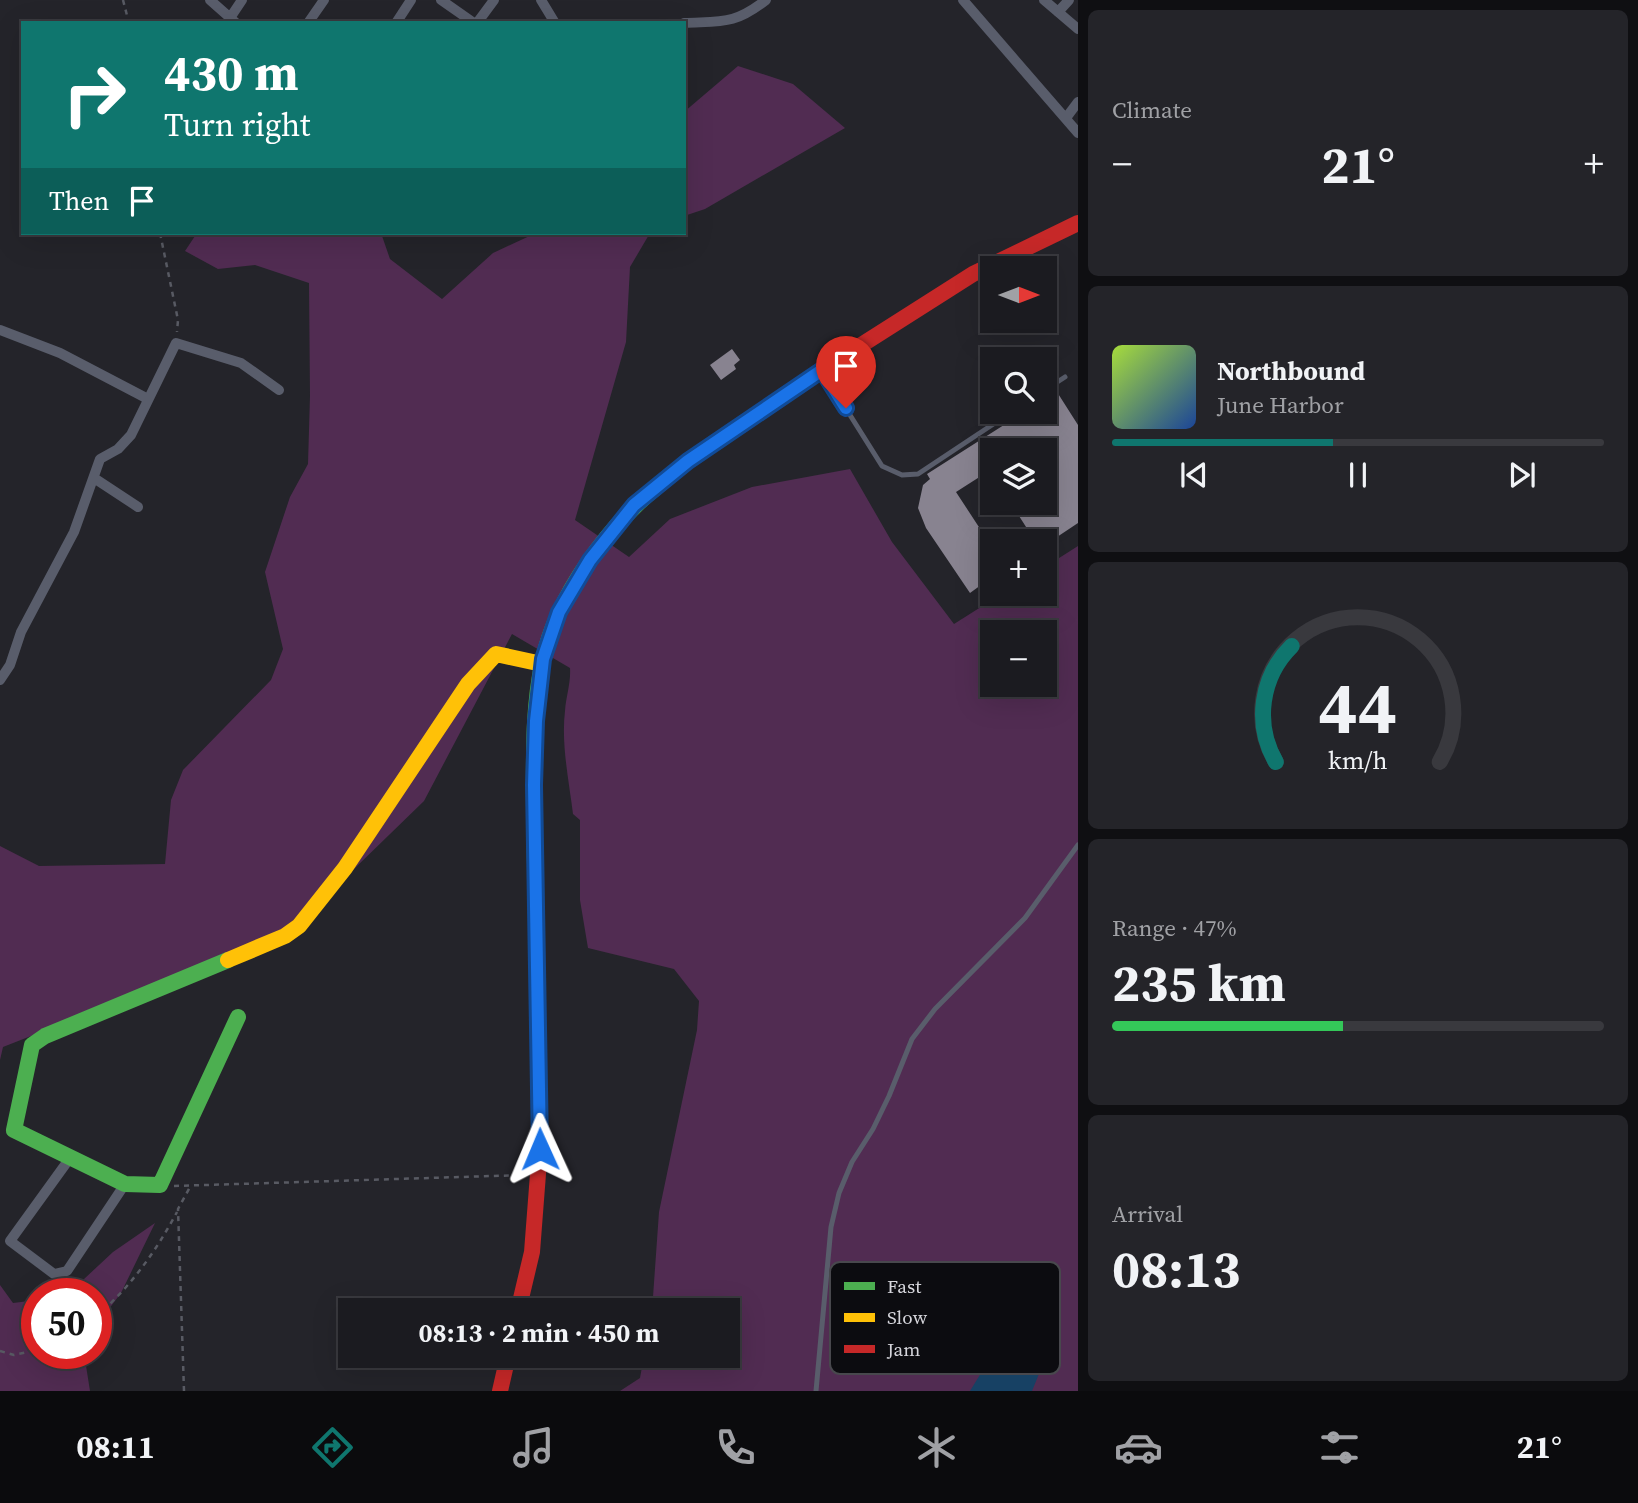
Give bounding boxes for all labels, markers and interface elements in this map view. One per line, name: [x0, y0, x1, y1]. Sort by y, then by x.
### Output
text: 430 m: [164, 39, 299, 106]
icon: right: [49, 49, 140, 140]
text: Climate: [1112, 94, 1192, 126]
text: Turn right: [164, 103, 310, 147]
text: 21°: [1321, 129, 1395, 200]
text: −: [1112, 138, 1132, 190]
text: +: [1584, 138, 1604, 190]
icon: arrive: [123, 182, 161, 220]
text: Then: [49, 183, 109, 219]
north arrow: [980, 256, 1057, 332]
map controls: [980, 256, 1057, 697]
pin: [816, 336, 876, 408]
icon: arrive: [827, 347, 865, 385]
button: search: [980, 347, 1057, 424]
text: Northbound: [1217, 353, 1365, 389]
text: June Harbor: [1217, 389, 1344, 421]
button: layers: [980, 438, 1057, 515]
icon: previous: [1175, 456, 1213, 494]
icon: pause: [1339, 456, 1377, 494]
icon: next: [1503, 456, 1541, 494]
button: +: [980, 529, 1057, 606]
button: −: [980, 620, 1057, 697]
text: 44: [1319, 657, 1397, 756]
text: km/h: [1328, 742, 1388, 776]
text: Range · 47%: [1112, 912, 1237, 944]
text: 235 km: [1112, 947, 1286, 1018]
position arrow: [503, 1112, 577, 1186]
text: Arrival: [1112, 1198, 1183, 1230]
text: 08:13: [1112, 1233, 1240, 1304]
legend: [830, 1262, 1060, 1374]
text: Fast: [887, 1273, 922, 1299]
speed limit sign: 50: [21, 1278, 112, 1369]
text: Slow: [887, 1304, 928, 1330]
text: 08:13 · 2 min · 450 m: [419, 1315, 659, 1351]
text: Jam: [886, 1336, 920, 1362]
icon: directions: [308, 1423, 357, 1472]
icon: music: [509, 1423, 558, 1472]
icon: phone: [711, 1423, 760, 1472]
icon: climate: [912, 1423, 961, 1472]
icon: car: [1114, 1423, 1163, 1472]
icon: filters: [1315, 1423, 1364, 1472]
text: 08:11: [76, 1425, 155, 1469]
text: 21°: [1517, 1425, 1562, 1469]

